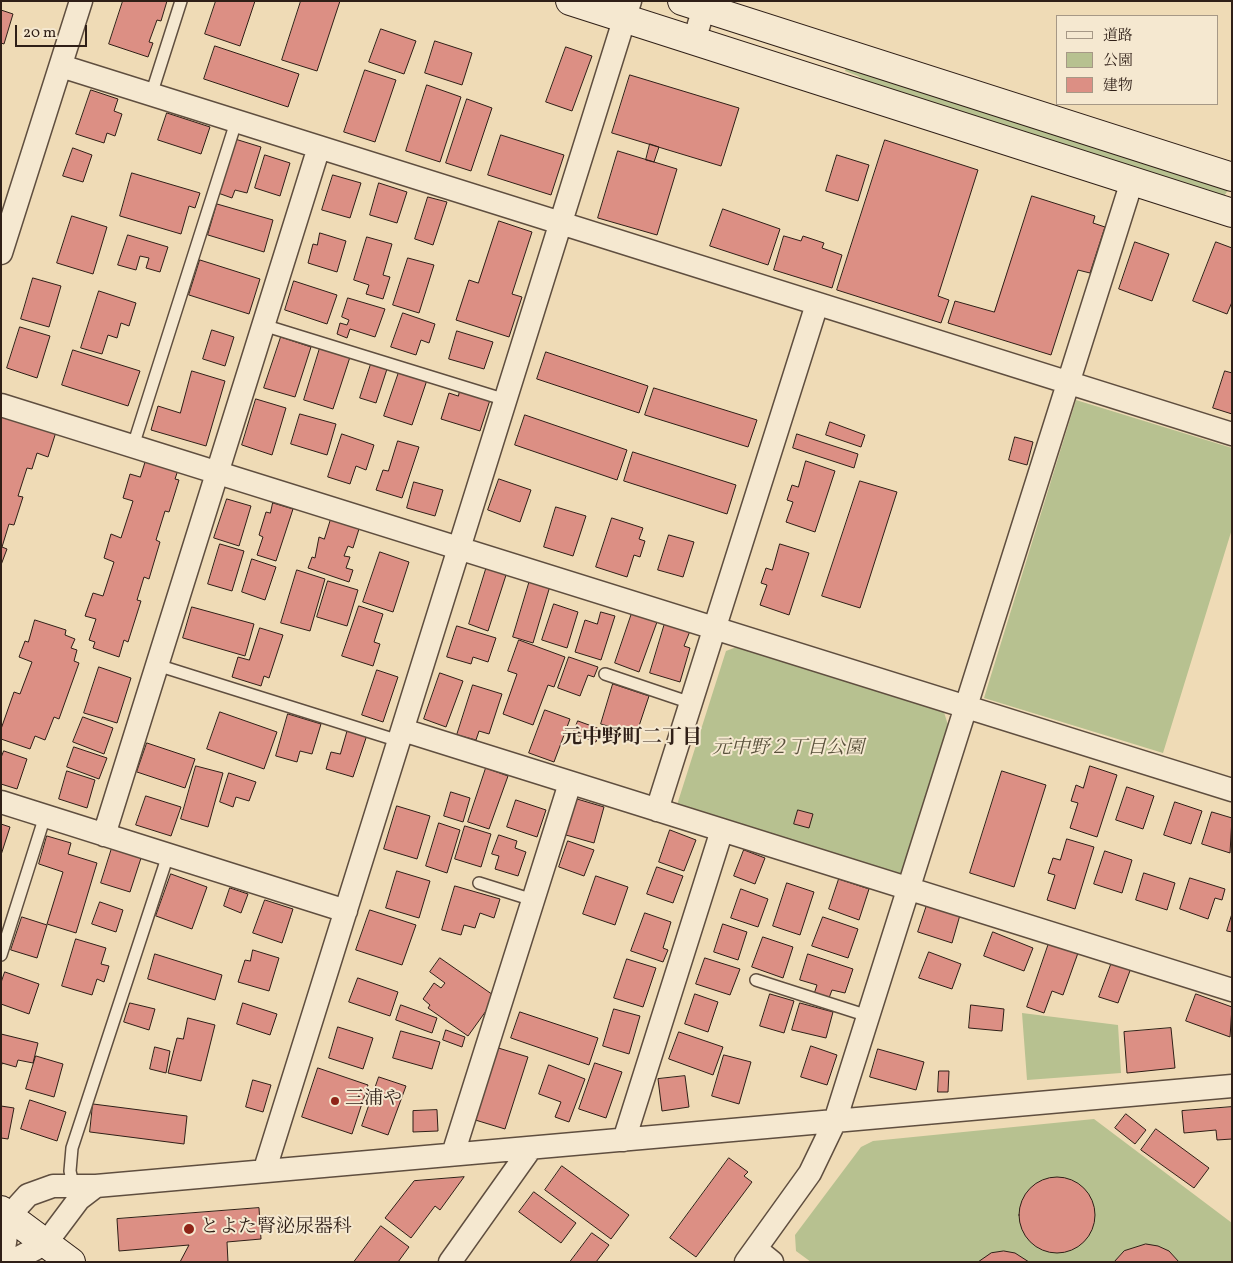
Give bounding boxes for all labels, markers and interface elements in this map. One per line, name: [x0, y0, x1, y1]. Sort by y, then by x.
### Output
scale bar: [18, 15, 90, 47]
legend: [1056, 15, 1218, 105]
text: 20 m: [23, 23, 56, 44]
text: 道路: [1103, 26, 1133, 47]
text: 公園: [1103, 51, 1133, 72]
text: 建物: [1103, 76, 1133, 97]
district label: 元中野町二丁目: [562, 727, 702, 751]
park label: 元中野２丁目公園: [712, 739, 864, 761]
place label: 三浦や: [345, 1090, 402, 1112]
marker: 三浦や: [329, 1095, 341, 1107]
place label: とよた腎泌尿器科: [200, 1218, 352, 1240]
marker: とよた腎泌尿器科: [182, 1222, 196, 1236]

